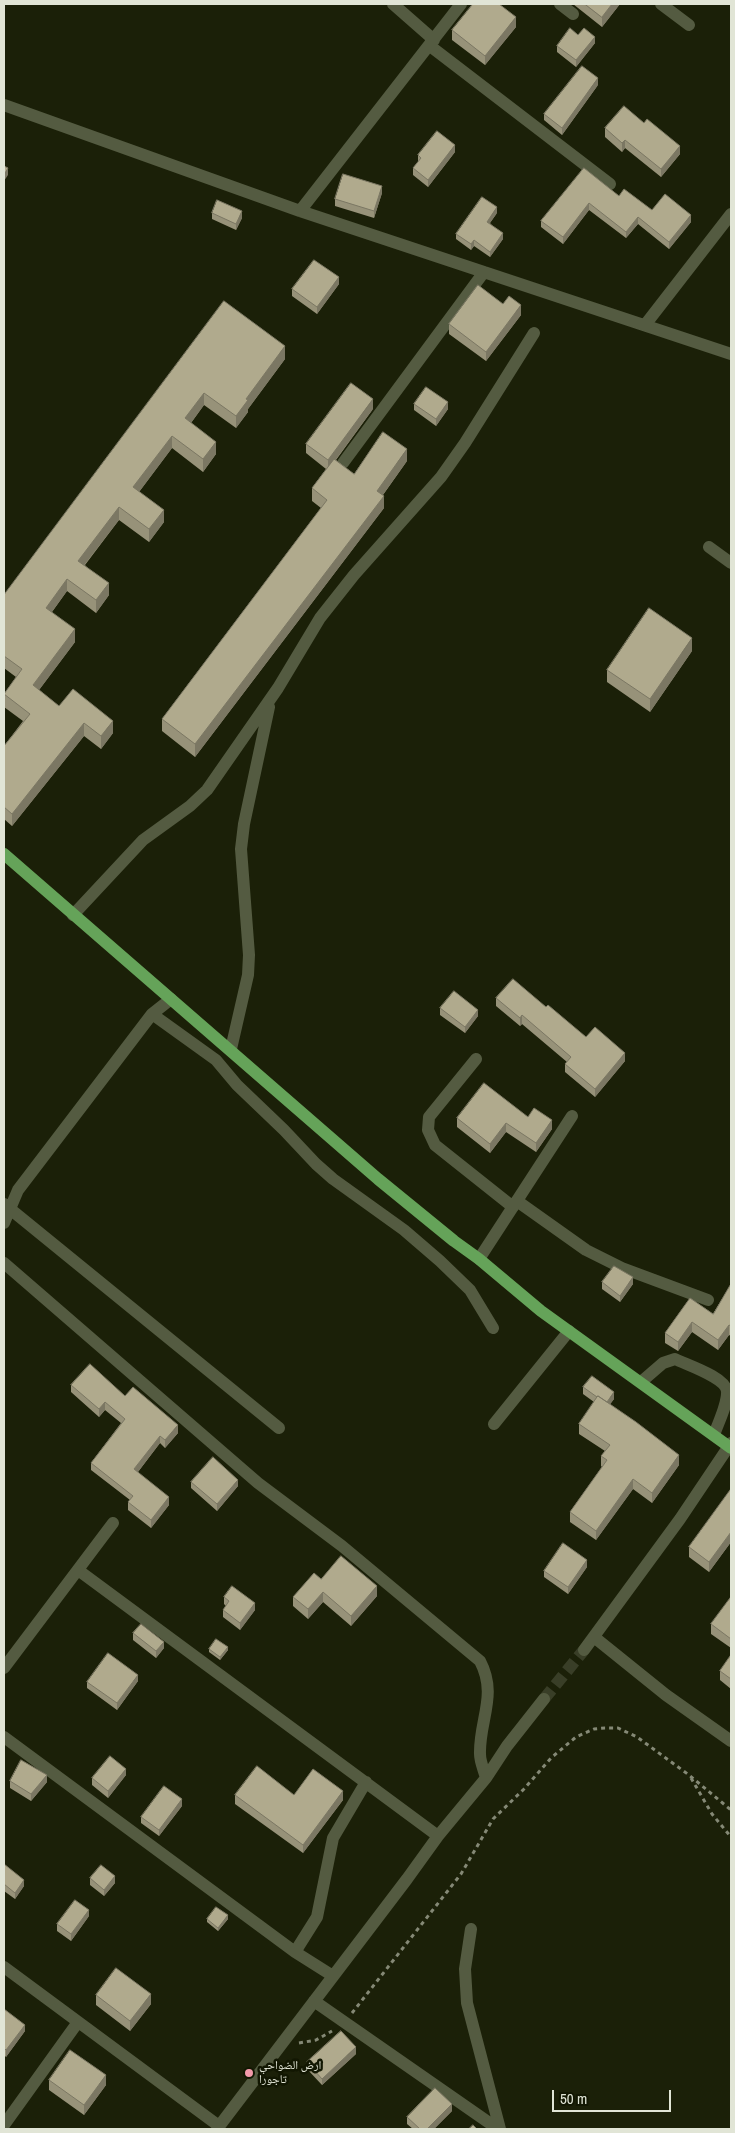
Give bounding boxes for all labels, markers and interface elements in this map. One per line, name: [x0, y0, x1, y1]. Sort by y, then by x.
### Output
place label: ارض الضواحي تاجورا: [259, 2059, 321, 2087]
marker: ارض الضواحي تاجورا: [243, 2067, 255, 2079]
scale bar: [555, 2080, 674, 2112]
text: 50 m: [560, 2088, 587, 2109]

